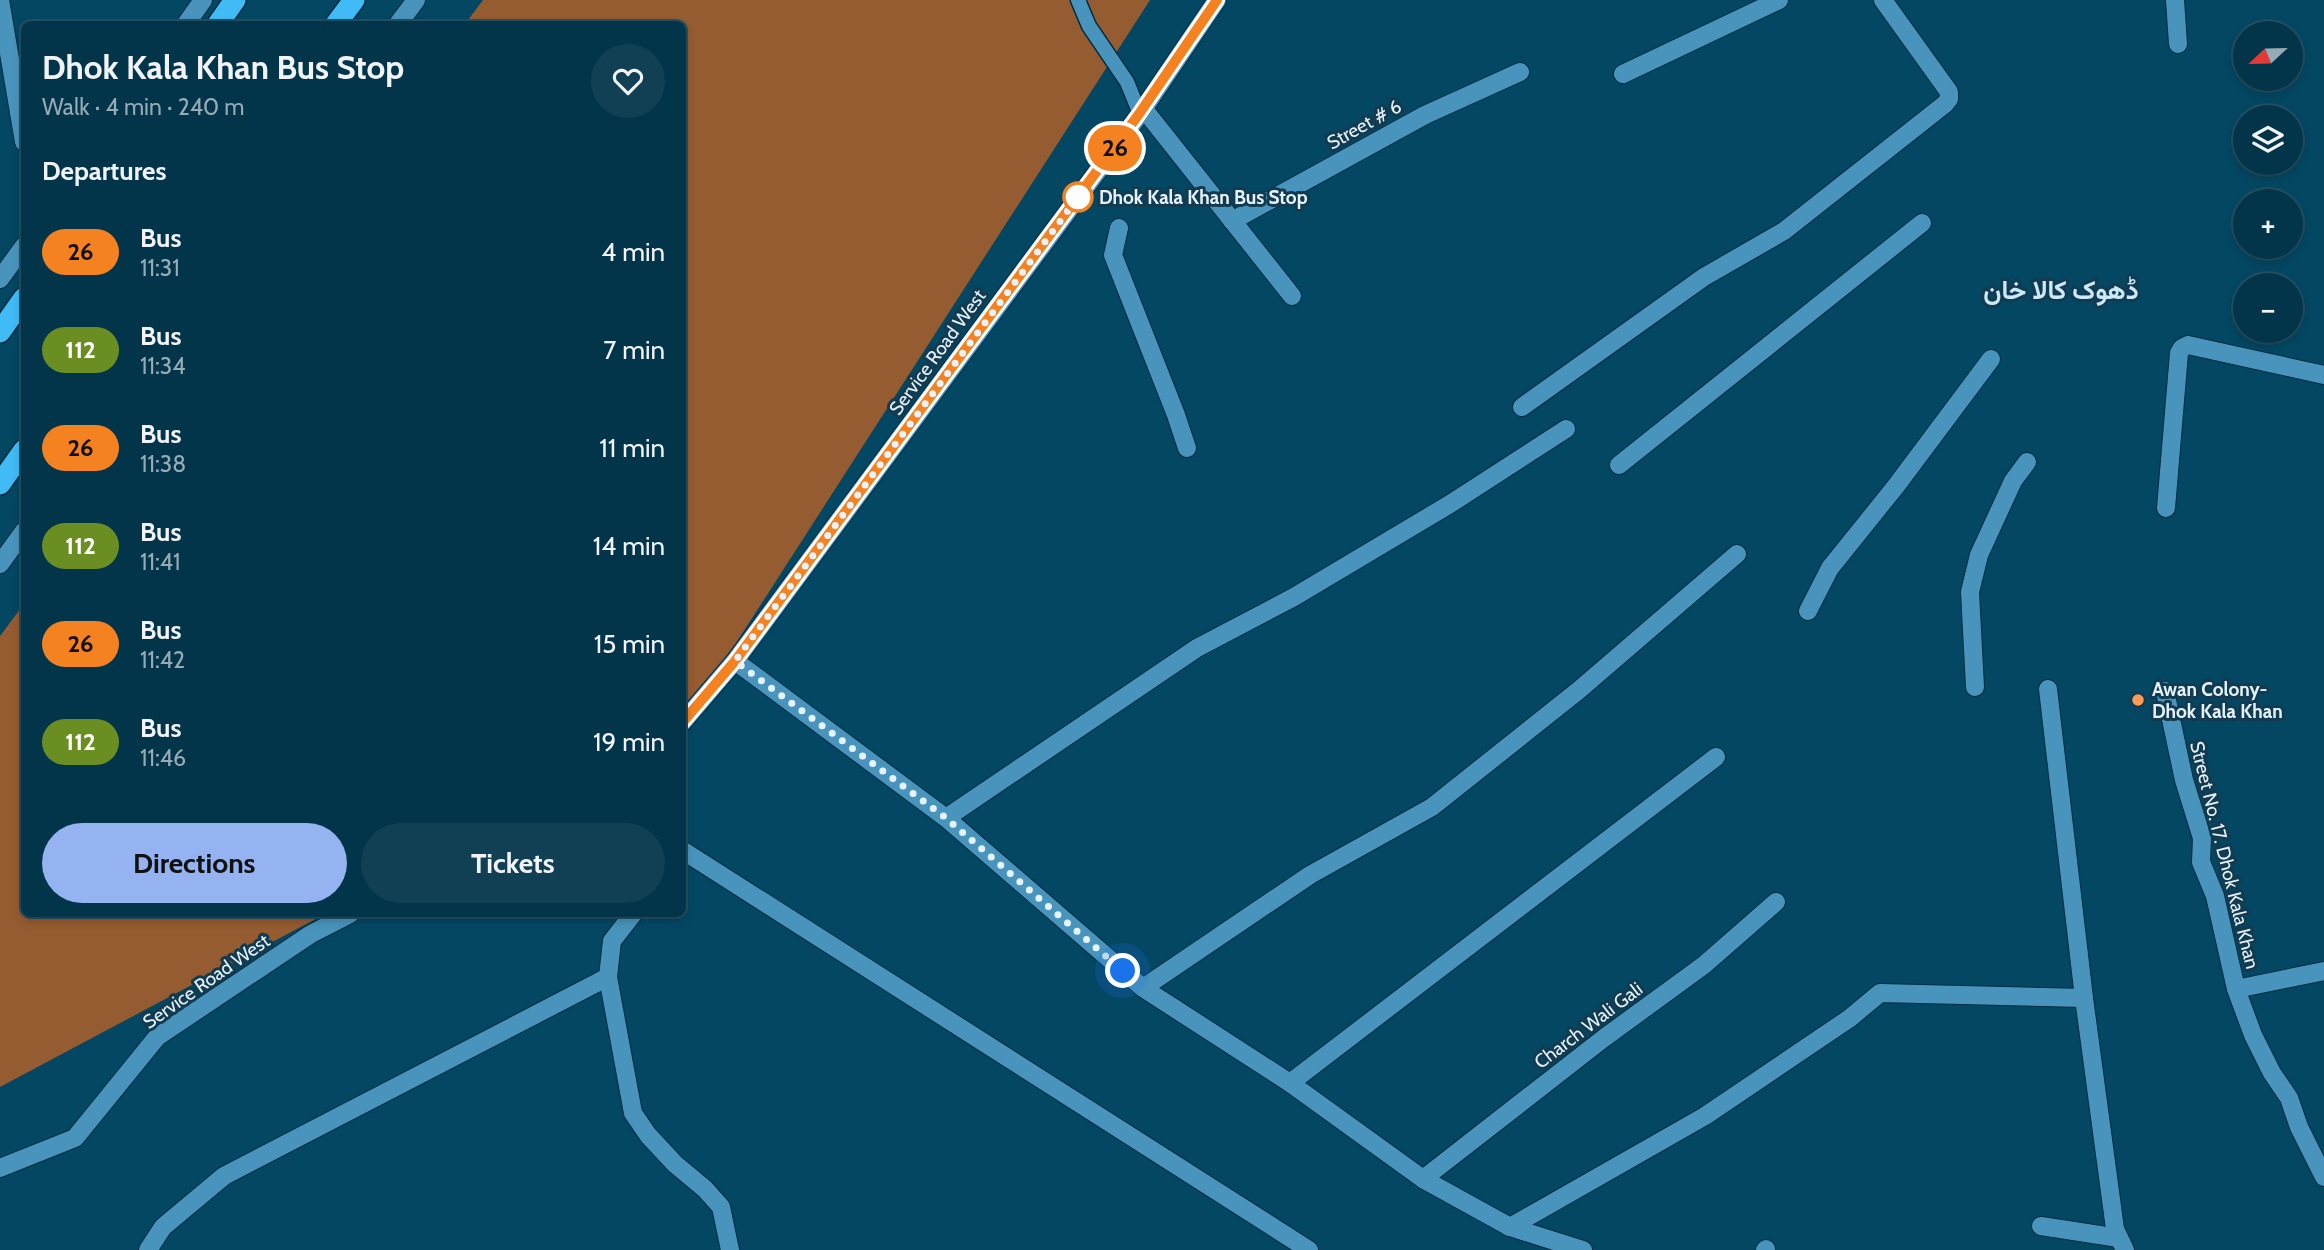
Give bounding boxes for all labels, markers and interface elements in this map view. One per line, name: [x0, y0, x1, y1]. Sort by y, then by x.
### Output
north arrow: [2233, 21, 2303, 91]
map controls: [2233, 21, 2303, 343]
button: heart: [591, 44, 665, 118]
text: Dhok Kala Khan Bus Stop: [42, 47, 404, 87]
text: Walk · 4 min · 240 m: [42, 93, 244, 121]
street label: Street # 6: [1323, 95, 1405, 154]
button: layers: [2233, 105, 2303, 175]
line badge: 26: [1084, 125, 1146, 171]
text: 26: [1102, 133, 1128, 162]
text: Departures: [42, 155, 166, 187]
marker: Dhok Kala Khan Bus Stop: [1063, 182, 1093, 212]
place label: Dhok Kala Khan Bus Stop: [1099, 186, 1308, 209]
button: +: [2233, 189, 2303, 259]
text: Bus: [140, 222, 181, 254]
text: 4 min: [601, 236, 665, 268]
text: 26: [67, 237, 94, 266]
text: 11:31: [140, 254, 180, 282]
button: −: [2233, 273, 2303, 343]
district label: ڈھوک کالا خان: [1983, 274, 2139, 306]
street label: Service Road West: [884, 285, 991, 419]
text: Bus: [140, 320, 181, 352]
text: 7 min: [603, 334, 665, 366]
text: 112: [65, 335, 96, 364]
text: 11:34: [140, 352, 186, 380]
text: Bus: [140, 418, 181, 450]
text: 11 min: [599, 432, 665, 464]
text: 26: [67, 433, 94, 462]
text: 11:38: [140, 450, 186, 478]
text: Bus: [140, 516, 181, 548]
text: 14 min: [593, 530, 665, 562]
text: 112: [65, 531, 96, 560]
text: 11:41: [140, 548, 181, 576]
text: Bus: [140, 614, 181, 646]
text: 15 min: [594, 628, 665, 660]
text: 26: [67, 629, 94, 658]
text: 11:42: [140, 646, 185, 674]
place label: Awan Colony- Dhok Kala Khan: [2152, 678, 2283, 723]
marker: Awan Colony- Dhok Kala Khan: [2130, 692, 2146, 708]
text: Bus: [140, 712, 181, 744]
text: 19 min: [593, 726, 665, 758]
text: 112: [65, 727, 96, 756]
street label: Street No. 17. Dhok Kala Khan: [2185, 739, 2264, 971]
text: 11:46: [140, 744, 186, 772]
button: Directions: [42, 823, 347, 903]
button: Tickets: [361, 823, 665, 903]
street label: Service Road West: [138, 929, 275, 1034]
your location: [1105, 953, 1140, 988]
street label: Charch Wali Gali: [1530, 977, 1647, 1074]

